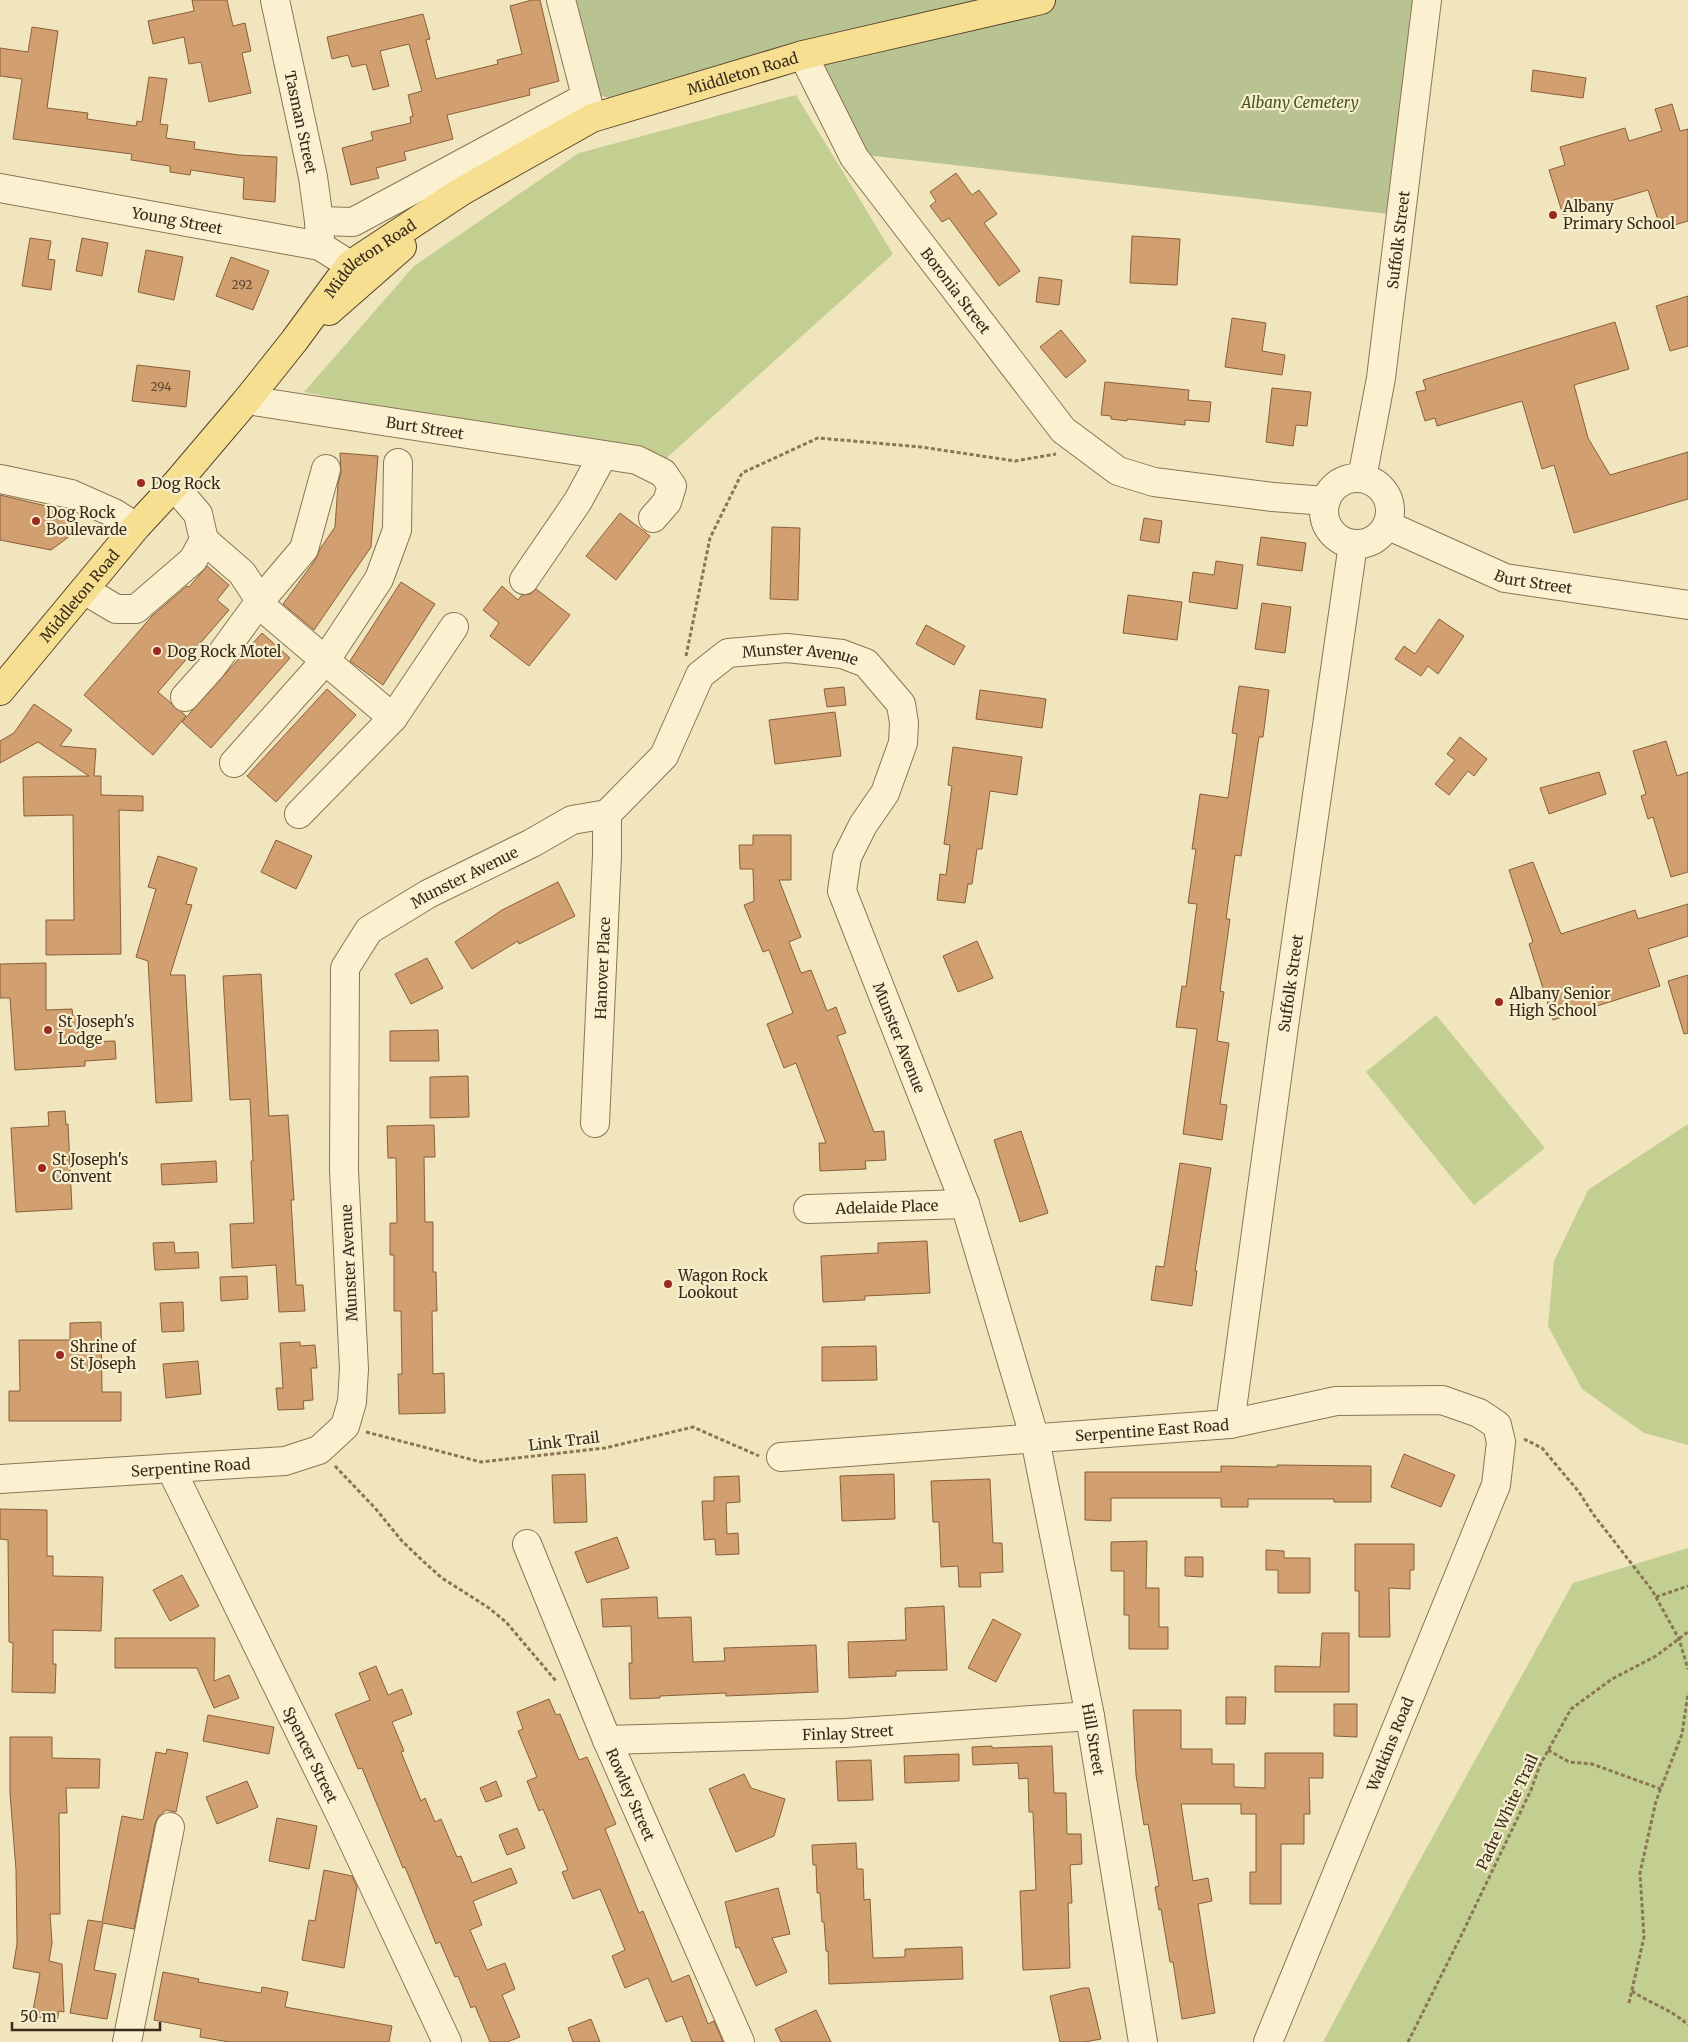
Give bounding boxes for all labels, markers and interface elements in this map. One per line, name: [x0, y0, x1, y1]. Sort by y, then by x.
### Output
street label: Middleton Road: [685, 48, 800, 99]
street label: Tasman Street: [281, 69, 322, 176]
park label: Albany Cemetery: [1240, 93, 1359, 112]
street label: Suffolk Street: [1382, 190, 1413, 290]
place label: Albany Primary School: [1562, 197, 1676, 233]
street label: Young Street: [129, 202, 224, 238]
marker: Albany Primary School: [1547, 209, 1559, 221]
street label: Middleton Road: [320, 215, 419, 301]
street label: Boronia Street: [917, 243, 995, 337]
house number: 292: [232, 277, 252, 292]
house number: 294: [150, 379, 172, 394]
street label: Burt Street: [385, 412, 465, 443]
place label: Dog Rock: [151, 474, 221, 493]
marker: Dog Rock: [135, 477, 147, 489]
place label: Dog Rock Boulevarde: [46, 503, 127, 539]
marker: Dog Rock Boulevarde: [30, 515, 42, 527]
street label: Middleton Road: [35, 545, 123, 646]
street label: Burt Street: [1491, 565, 1574, 597]
street label: Munster Avenue: [741, 638, 862, 669]
place label: Dog Rock Motel: [167, 642, 282, 661]
marker: Dog Rock Motel: [151, 645, 163, 657]
street label: Munster Avenue: [407, 842, 521, 912]
street label: Hanover Place: [590, 916, 614, 1020]
street label: Suffolk Street: [1274, 933, 1307, 1033]
street label: Munster Avenue: [869, 979, 930, 1096]
place label: Albany Senior High School: [1508, 984, 1611, 1020]
marker: Albany Senior High School: [1493, 996, 1505, 1008]
place label: St Joseph's Lodge: [58, 1012, 134, 1048]
marker: St Joseph's Lodge: [42, 1024, 54, 1036]
place label: St Joseph's Convent: [52, 1150, 128, 1186]
marker: St Joseph's Convent: [36, 1162, 48, 1174]
street label: Adelaide Place: [834, 1195, 939, 1218]
street label: Munster Avenue: [336, 1204, 362, 1322]
place label: Wagon Rock Lookout: [677, 1266, 768, 1302]
marker: Wagon Rock Lookout: [662, 1278, 674, 1290]
place label: Shrine of St Joseph: [70, 1337, 137, 1373]
marker: Shrine of St Joseph: [54, 1349, 66, 1361]
street label: Serpentine East Road: [1074, 1415, 1230, 1445]
street label: Link Trail: [527, 1427, 601, 1455]
street label: Serpentine Road: [130, 1454, 251, 1480]
street label: Watkins Road: [1362, 1694, 1418, 1795]
street label: Hill Street: [1078, 1702, 1109, 1777]
street label: Spencer Street: [279, 1703, 343, 1806]
street label: Finlay Street: [802, 1720, 894, 1744]
street label: Rowley Street: [602, 1745, 660, 1844]
street label: Padre White Trail: [1472, 1751, 1542, 1873]
scale bar: [12, 2000, 160, 2032]
text: 50 m: [20, 2007, 57, 2026]

